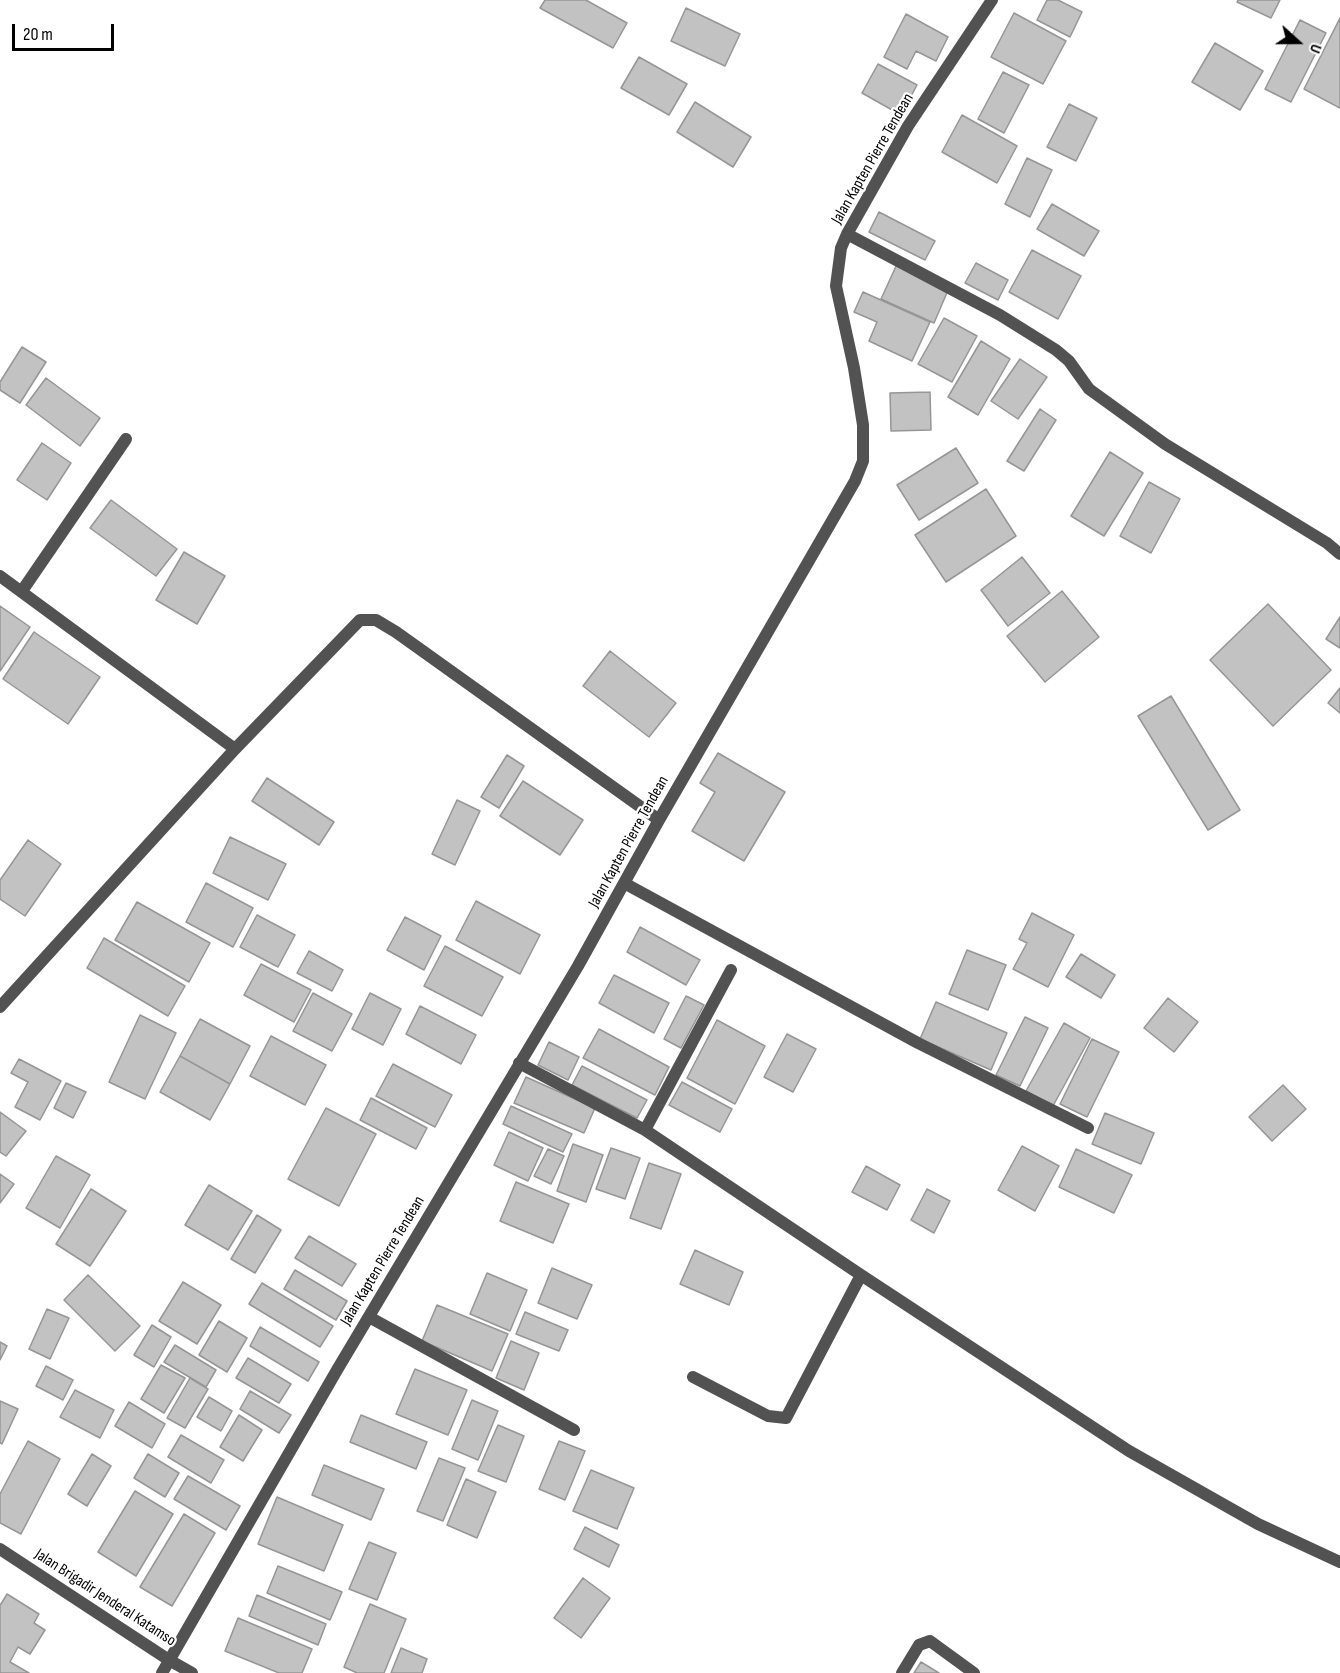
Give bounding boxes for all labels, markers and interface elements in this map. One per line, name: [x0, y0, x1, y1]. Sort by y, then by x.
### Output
scale bar: [15, 12, 117, 50]
north arrow: [1268, 12, 1328, 72]
text: 20 m: [23, 24, 53, 45]
text: U: [1305, 41, 1326, 56]
street label: Jalan Kapten Pierre Tendean: [828, 90, 918, 228]
street label: Jalan Kapten Pierre Tendean: [585, 773, 673, 911]
street label: Jalan Kapten Pierre Tendean: [337, 1193, 429, 1329]
street label: Jalan Brigadir Jenderal Katamso: [31, 1545, 179, 1651]

